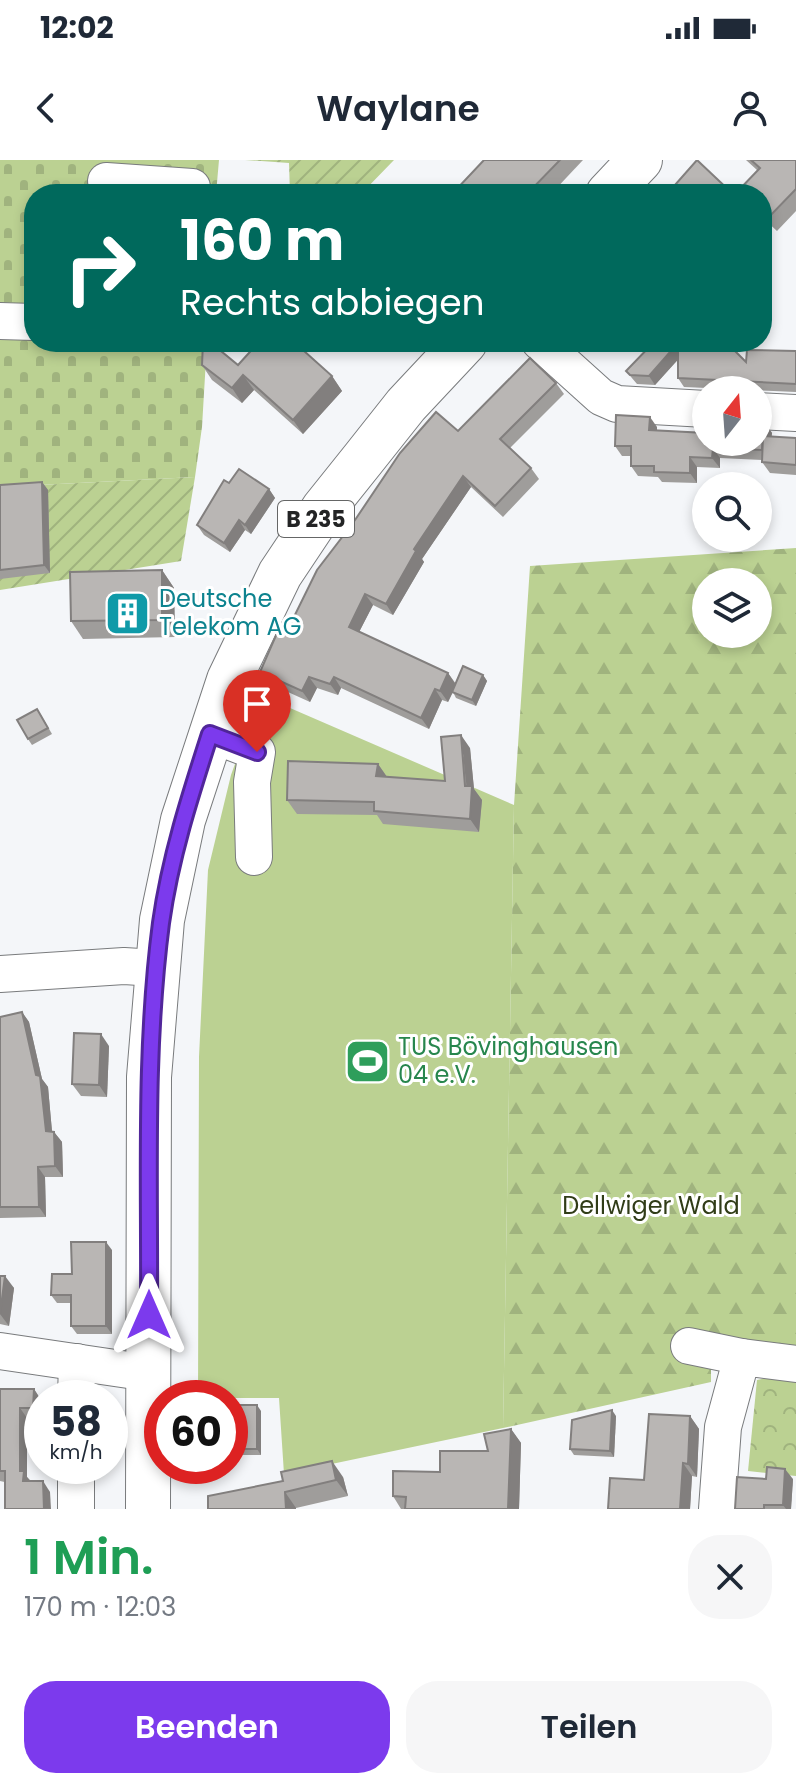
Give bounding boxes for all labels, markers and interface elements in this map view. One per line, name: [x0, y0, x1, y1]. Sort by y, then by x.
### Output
text: 12:02: [40, 6, 114, 49]
text: Waylane: [316, 83, 480, 134]
icon: back: [24, 86, 68, 130]
icon: person: [728, 86, 772, 130]
text: 160 m: [180, 201, 344, 280]
icon: right: [48, 216, 152, 320]
text: Rechts abbiegen: [180, 277, 485, 328]
north arrow: [692, 376, 772, 456]
map controls: [692, 376, 772, 648]
button: search: [692, 472, 772, 552]
road number: B 235: [278, 501, 354, 537]
button: layers: [692, 568, 772, 648]
place label: Deutsche Telekom AG: [159, 582, 301, 643]
building icon: Deutsche Telekom AG: [104, 589, 152, 637]
pin: [223, 670, 291, 752]
icon: arrive: [235, 682, 279, 726]
place label: TUS Bövinghausen 04 e.V.: [398, 1030, 618, 1091]
sports icon: TUS Bövinghausen 04 e.V.: [343, 1037, 391, 1085]
park label: Dellwiger Wald: [562, 1189, 740, 1222]
position arrow: [107, 1273, 191, 1357]
speed limit sign: 60: [144, 1380, 248, 1484]
text: 58: [50, 1394, 102, 1450]
text: km/h: [49, 1438, 103, 1466]
text: 1 Min.: [24, 1524, 154, 1591]
button: close: [688, 1535, 772, 1619]
text: 170 m · 12:03: [24, 1589, 176, 1625]
button: Beenden: [24, 1681, 390, 1773]
button: Teilen: [406, 1681, 772, 1773]

